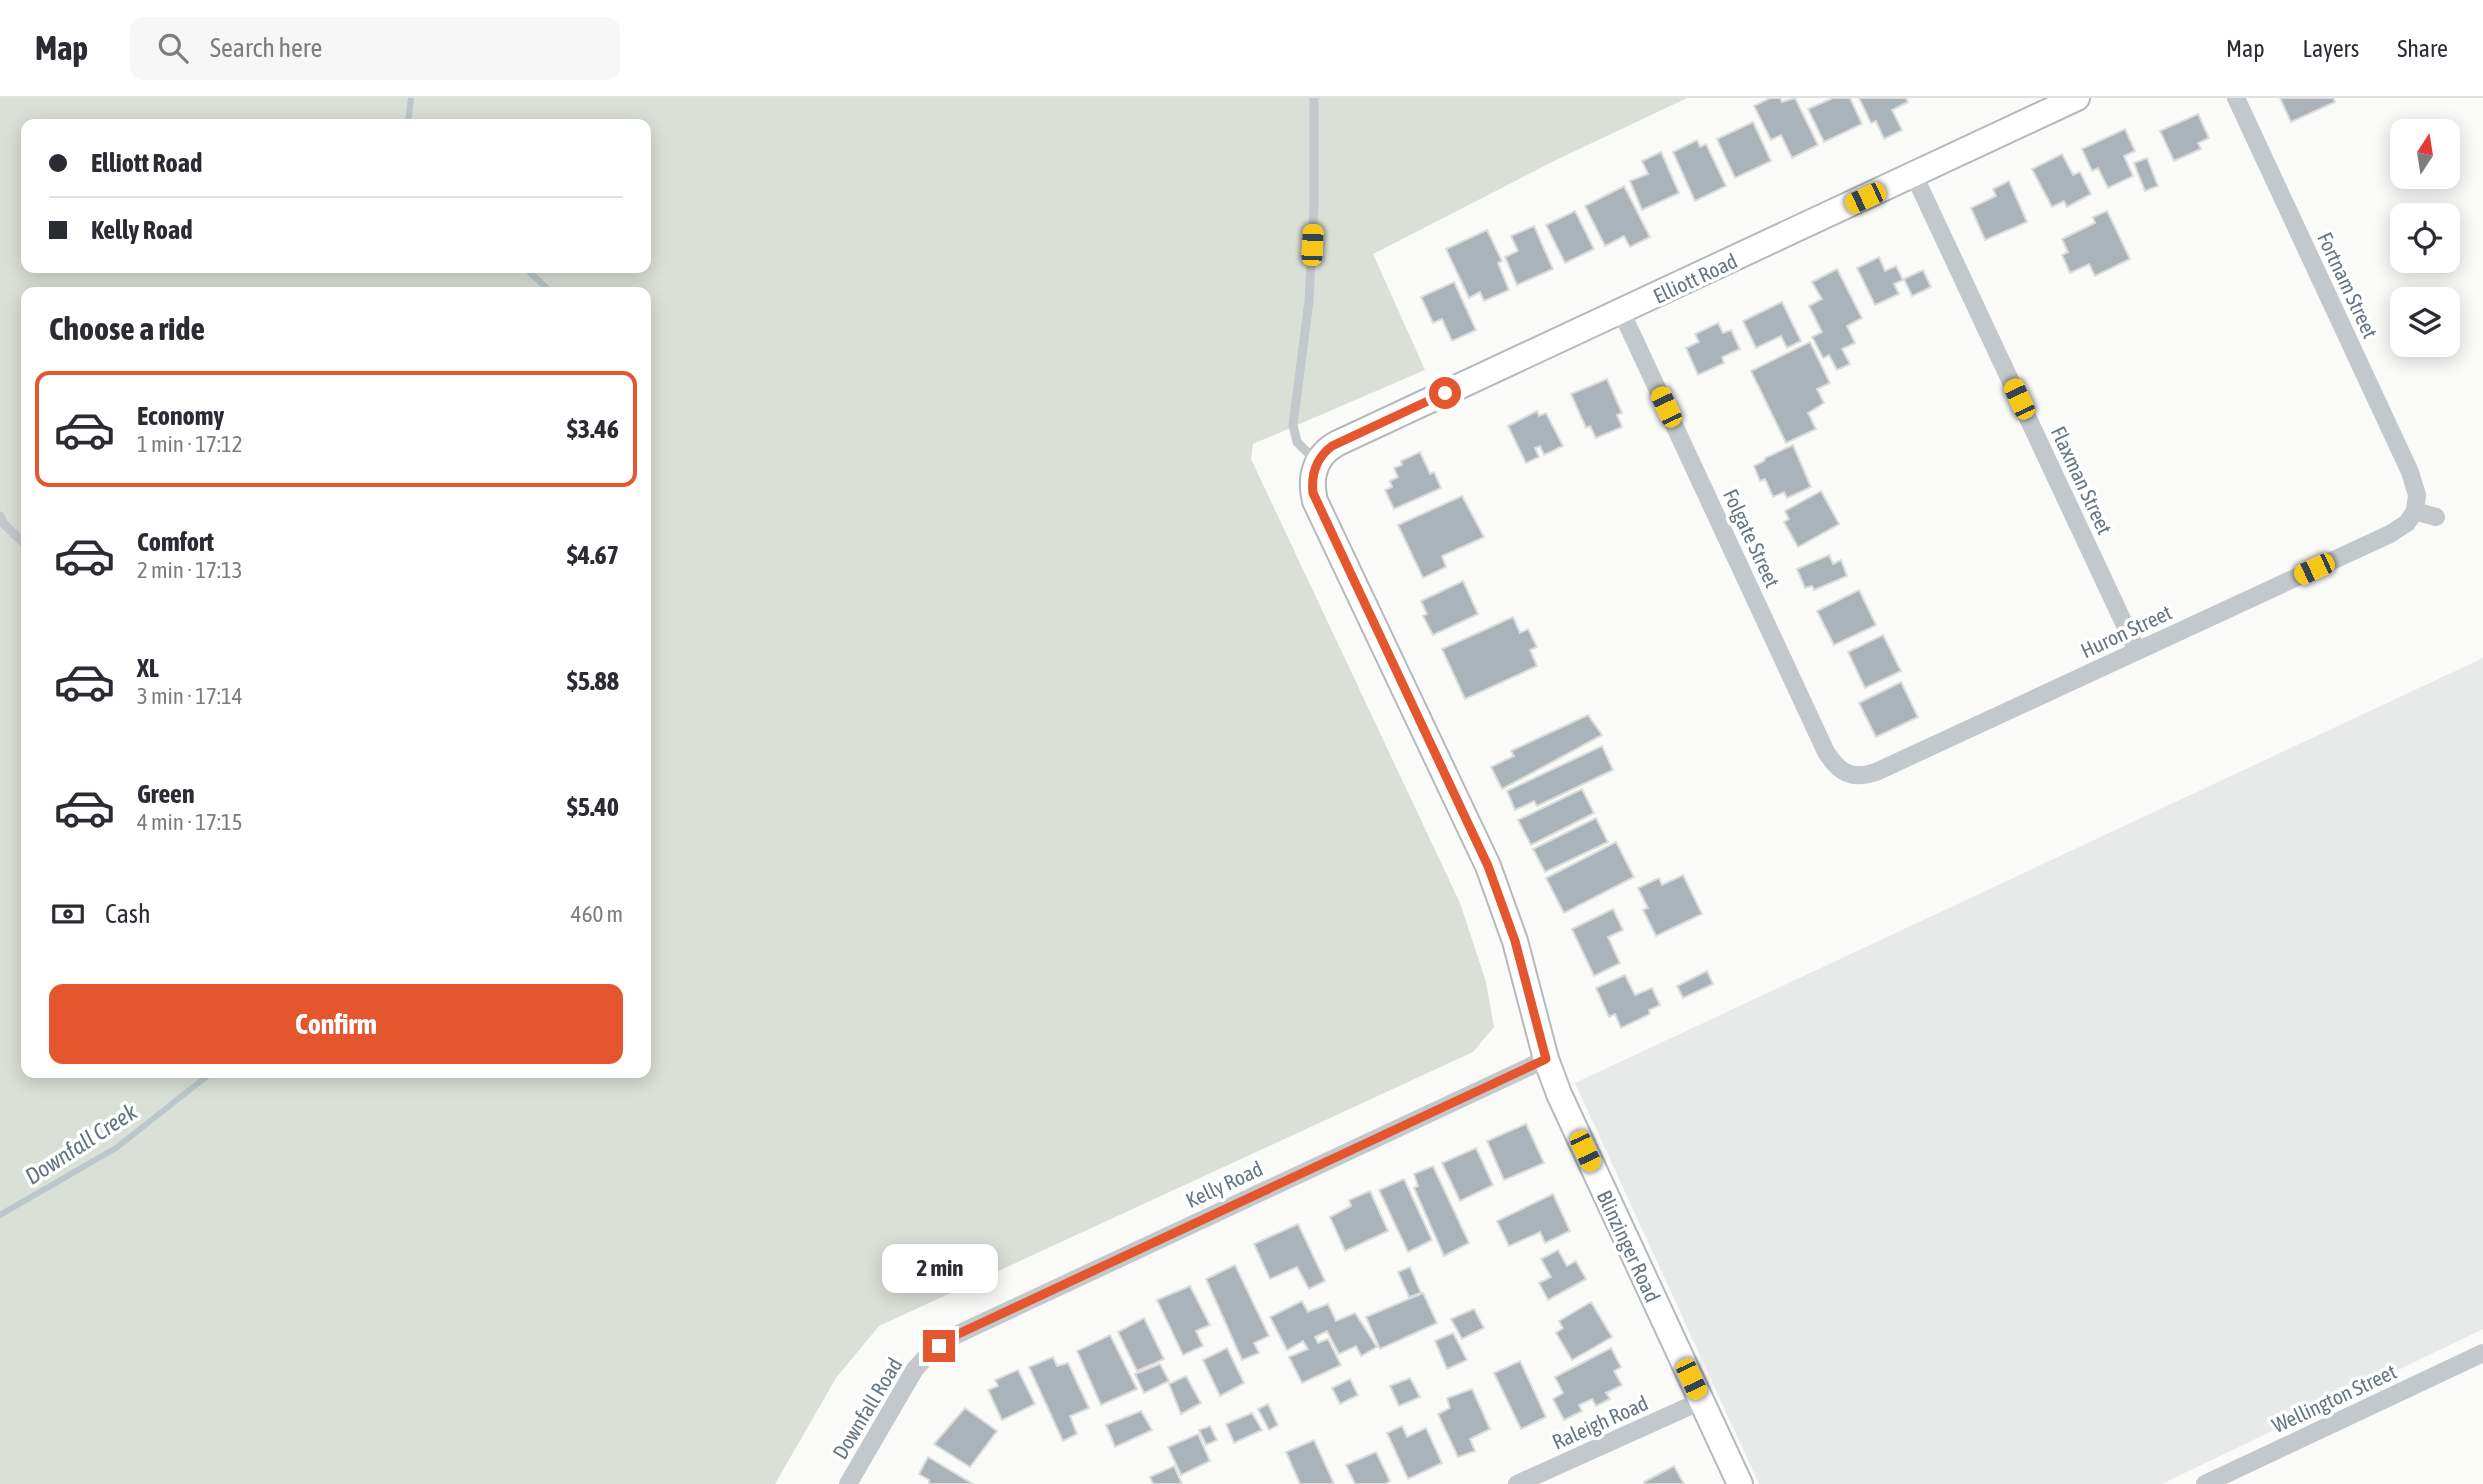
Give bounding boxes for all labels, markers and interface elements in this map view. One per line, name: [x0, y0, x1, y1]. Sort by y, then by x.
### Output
search box: [130, 17, 620, 80]
text: Map: [35, 29, 88, 67]
icon: search: [154, 29, 192, 67]
text: Search here: [210, 33, 322, 63]
text: Map: [2226, 35, 2265, 62]
text: Layers: [2303, 35, 2359, 62]
text: Share: [2397, 35, 2448, 62]
north arrow: [2390, 119, 2460, 189]
map controls: [2390, 119, 2460, 357]
text: Elliott Road: [91, 148, 202, 178]
car: [1842, 180, 1889, 216]
button: locate: [2390, 203, 2460, 273]
text: Kelly Road: [91, 215, 192, 245]
car: [1301, 223, 1324, 267]
street label: Fortnam Street: [2313, 228, 2383, 342]
street label: Elliott Road: [1649, 248, 1741, 308]
button: layers: [2390, 287, 2460, 357]
text: Choose a ride: [49, 310, 205, 347]
car: [2001, 376, 2038, 422]
route start: [1429, 377, 1461, 409]
car: [1648, 384, 1685, 430]
icon: car: [53, 398, 116, 461]
text: Economy: [137, 401, 224, 431]
text: $3.46: [567, 414, 619, 444]
street label: Flaxman Street: [2047, 422, 2117, 538]
text: 1 min · 17:12: [137, 431, 243, 457]
street label: Folgate Street: [1719, 485, 1785, 591]
icon: car: [53, 524, 116, 587]
text: Comfort: [137, 527, 214, 557]
text: $4.67: [567, 540, 619, 570]
car: [2291, 551, 2338, 587]
text: 2 min · 17:13: [137, 557, 243, 583]
street label: Huron Street: [2077, 600, 2175, 662]
icon: car: [53, 650, 116, 713]
text: XL: [137, 653, 159, 683]
text: $5.88: [567, 666, 619, 696]
text: 3 min · 17:14: [137, 683, 243, 709]
icon: car: [53, 776, 116, 839]
text: Green: [137, 779, 195, 809]
text: $5.40: [567, 792, 619, 822]
text: 4 min · 17:15: [137, 809, 243, 835]
icon: cash: [49, 895, 87, 933]
text: Cash: [105, 899, 151, 929]
text: 460 m: [571, 901, 623, 927]
button: Confirm: [49, 984, 623, 1064]
water label: Downfall Creek: [20, 1098, 142, 1190]
car: [1567, 1128, 1604, 1174]
street label: Kelly Road: [1182, 1156, 1266, 1212]
street label: Blinzinger Road: [1593, 1186, 1665, 1306]
callout: 2 min: [881, 1244, 997, 1294]
text: 2 min: [917, 1255, 963, 1281]
route end: [923, 1330, 955, 1362]
street label: Downfall Road: [827, 1353, 907, 1463]
car: [1673, 1356, 1710, 1402]
street label: Wellington Street: [2268, 1359, 2400, 1437]
street label: Raleigh Road: [1548, 1390, 1652, 1454]

